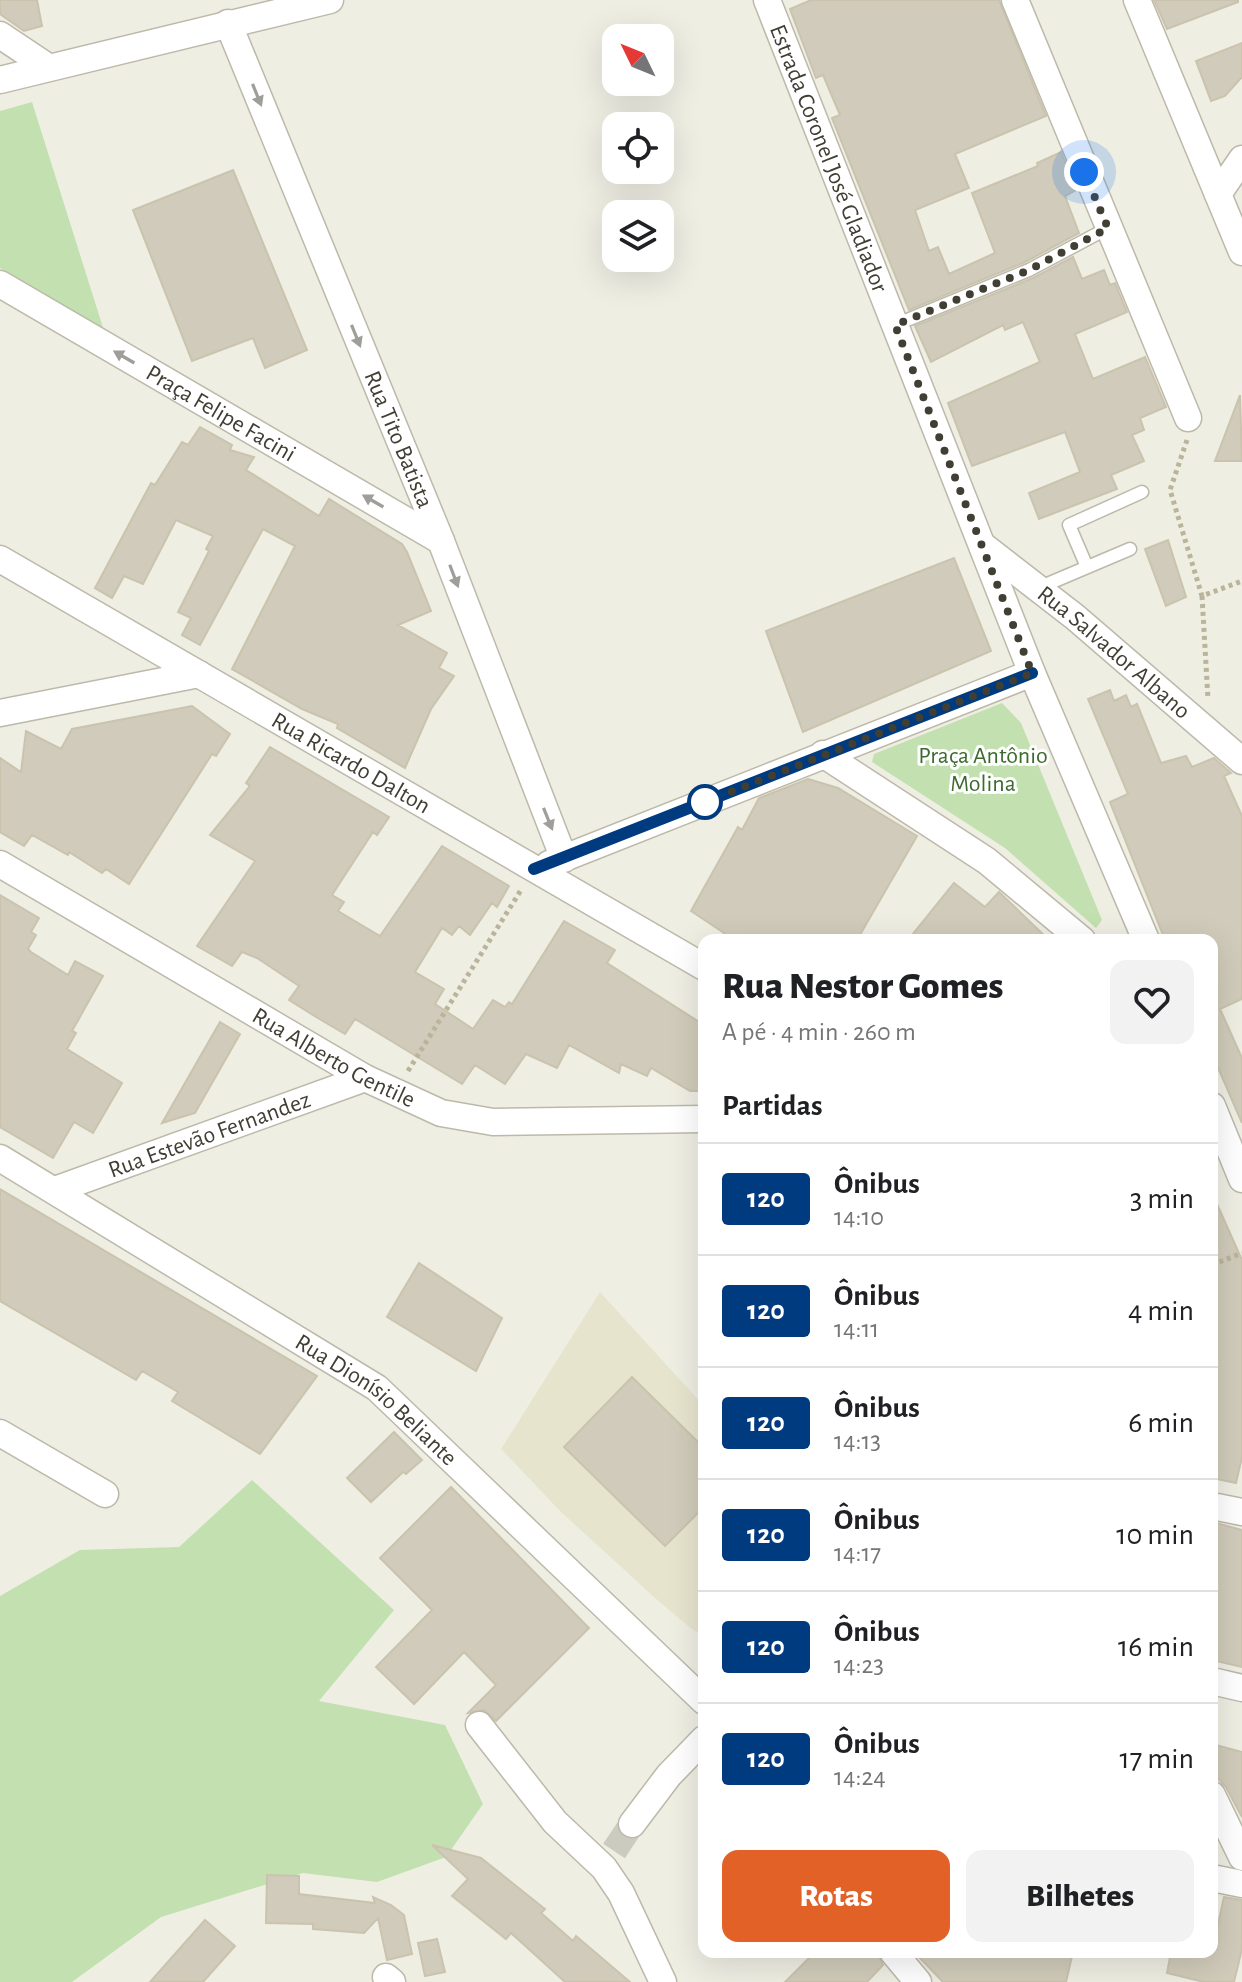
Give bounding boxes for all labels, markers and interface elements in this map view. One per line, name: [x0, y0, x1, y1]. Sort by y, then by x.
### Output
street label: Estrada Coronel José Gladiador: [765, 21, 892, 296]
north arrow: [602, 24, 674, 96]
map controls: [602, 24, 674, 272]
one-way arrow: [251, 83, 264, 107]
button: locate: [602, 112, 674, 184]
your location: [1064, 152, 1104, 192]
button: layers: [602, 200, 674, 272]
one-way arrow: [350, 324, 363, 347]
one-way arrow: [113, 350, 135, 364]
street label: Praça Felipe Facini: [142, 361, 300, 467]
street label: Rua Tito Batista: [359, 368, 437, 512]
one-way arrow: [362, 494, 384, 508]
one-way arrow: [448, 564, 461, 588]
street label: Rua Salvador Albano: [1033, 582, 1194, 724]
street label: Rua Ricardo Dalton: [267, 708, 434, 819]
park label: Praça Antônio Molina: [918, 744, 1048, 796]
unlabelled marker: [688, 785, 722, 819]
one-way arrow: [542, 807, 555, 831]
button: heart: [1110, 960, 1194, 1044]
text: Rua Nestor Gomes: [722, 968, 1003, 1006]
street label: Rua Alberto Gentile: [248, 1004, 419, 1112]
text: A pé · 4 min · 260 m: [722, 1019, 916, 1045]
street label: Rua Estevão Fernandez: [105, 1088, 314, 1183]
text: Partidas: [722, 1091, 822, 1121]
text: Ônibus: [834, 1169, 920, 1199]
text: 3 min: [1130, 1184, 1194, 1214]
text: 120: [747, 1185, 785, 1213]
text: 14:10: [834, 1204, 884, 1230]
text: Ônibus: [834, 1281, 920, 1311]
text: 4 min: [1128, 1296, 1194, 1326]
text: 120: [747, 1297, 785, 1325]
text: 14:11: [834, 1316, 879, 1342]
street label: Rua Dionísio Beliante: [291, 1330, 461, 1471]
text: Ônibus: [834, 1393, 920, 1423]
text: 6 min: [1128, 1408, 1194, 1438]
text: 120: [747, 1409, 785, 1437]
text: 14:13: [834, 1428, 881, 1454]
text: Ônibus: [834, 1505, 920, 1535]
text: 10 min: [1116, 1520, 1194, 1550]
text: 120: [747, 1521, 785, 1549]
text: 14:17: [834, 1540, 881, 1566]
text: Ônibus: [834, 1617, 920, 1647]
text: 16 min: [1118, 1632, 1194, 1662]
text: 120: [747, 1633, 785, 1661]
text: 14:23: [834, 1652, 884, 1678]
text: Ônibus: [834, 1729, 920, 1759]
text: 17 min: [1119, 1744, 1194, 1774]
text: 120: [747, 1745, 785, 1773]
text: 14:24: [834, 1764, 886, 1790]
button: Rotas: [722, 1850, 950, 1942]
button: Bilhetes: [966, 1850, 1194, 1942]

